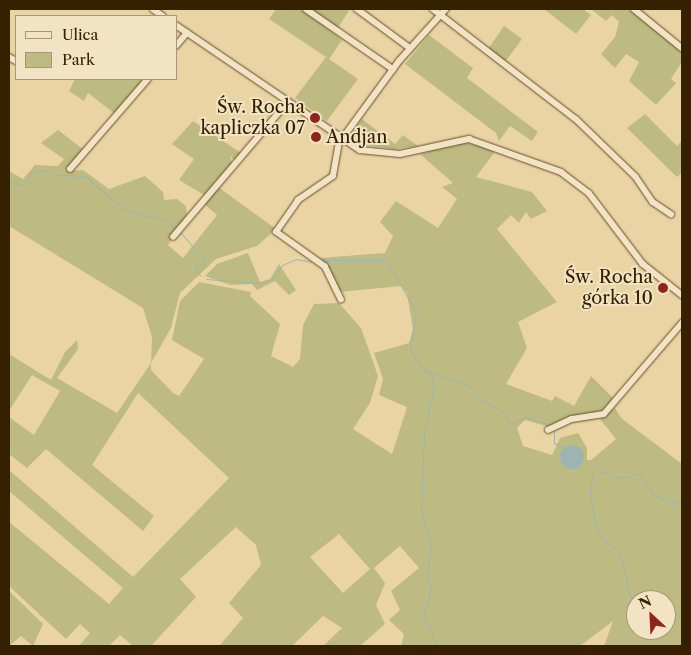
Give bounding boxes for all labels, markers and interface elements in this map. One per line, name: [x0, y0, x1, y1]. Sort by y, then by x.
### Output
legend: [15, 15, 178, 80]
text: Ulica: [62, 25, 98, 44]
text: Park: [62, 50, 95, 69]
place label: Św. Rocha kapliczka 07: [200, 97, 305, 140]
marker: Św. Rocha kapliczka 07: [309, 112, 321, 124]
place label: Andjan: [326, 126, 387, 148]
marker: Andjan: [310, 131, 322, 143]
place label: Św. Rocha górka 10: [565, 267, 653, 310]
marker: Św. Rocha górka 10: [657, 282, 669, 294]
north arrow: [626, 590, 676, 640]
text: N: [636, 592, 654, 613]

